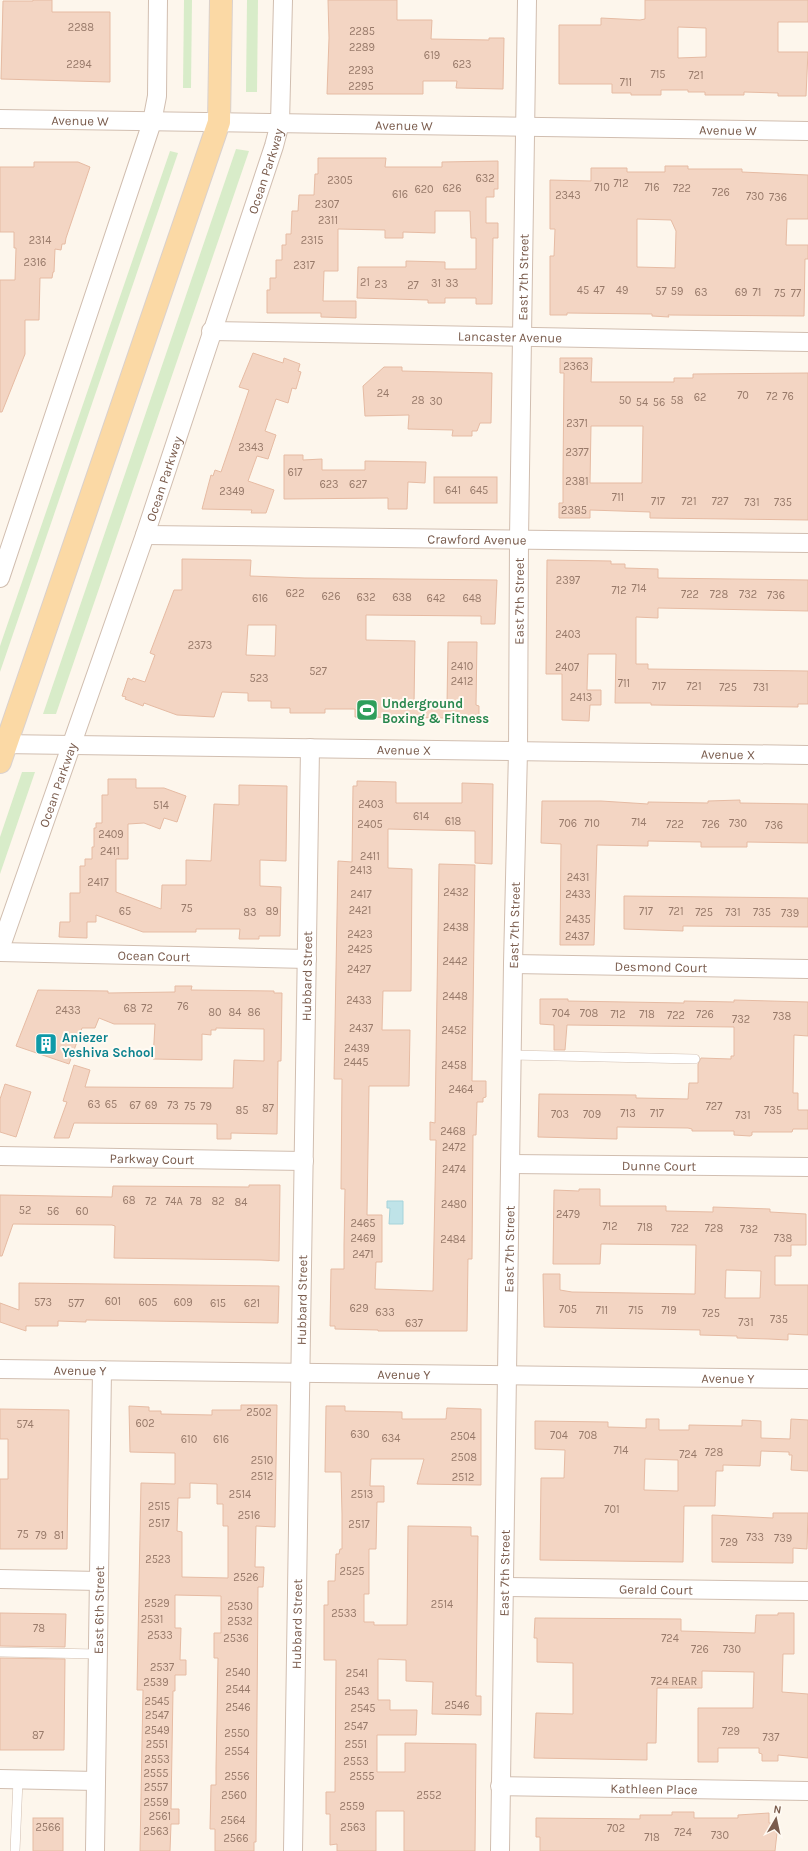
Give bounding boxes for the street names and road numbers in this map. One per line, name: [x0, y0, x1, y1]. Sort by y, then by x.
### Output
street label: Avenue W: [51, 112, 109, 128]
street label: Avenue W: [375, 117, 433, 133]
street label: Avenue W: [699, 122, 757, 138]
street label: Ocean Parkway: [245, 127, 286, 216]
street label: East 7th Street: [515, 233, 531, 321]
street label: Lancaster Avenue: [458, 328, 562, 345]
street label: Ocean Parkway: [143, 434, 185, 523]
street label: Crawford Avenue: [427, 531, 527, 547]
street label: East 7th Street: [511, 558, 526, 645]
street label: Ocean Parkway: [36, 740, 79, 829]
street label: Avenue X: [377, 742, 431, 757]
street label: Avenue X: [701, 746, 755, 762]
street label: East 7th Street: [505, 881, 522, 969]
street label: Hubbard Street: [298, 931, 315, 1021]
street label: Ocean Court: [118, 947, 190, 964]
street label: Desmond Court: [615, 958, 708, 975]
street label: Parkway Court: [110, 1150, 195, 1167]
street label: Dunne Court: [622, 1158, 696, 1173]
street label: East 7th Street: [501, 1205, 517, 1293]
street label: Hubbard Street: [293, 1255, 310, 1345]
street label: Avenue Y: [53, 1362, 107, 1378]
street label: Avenue Y: [377, 1366, 431, 1382]
street label: Avenue Y: [701, 1370, 755, 1386]
street label: East 7th Street: [496, 1529, 512, 1617]
street label: East 6th Street: [90, 1566, 107, 1654]
street label: Hubbard Street: [288, 1579, 305, 1669]
street label: Gerald Court: [619, 1581, 693, 1597]
street label: Kathleen Place: [610, 1780, 698, 1797]

